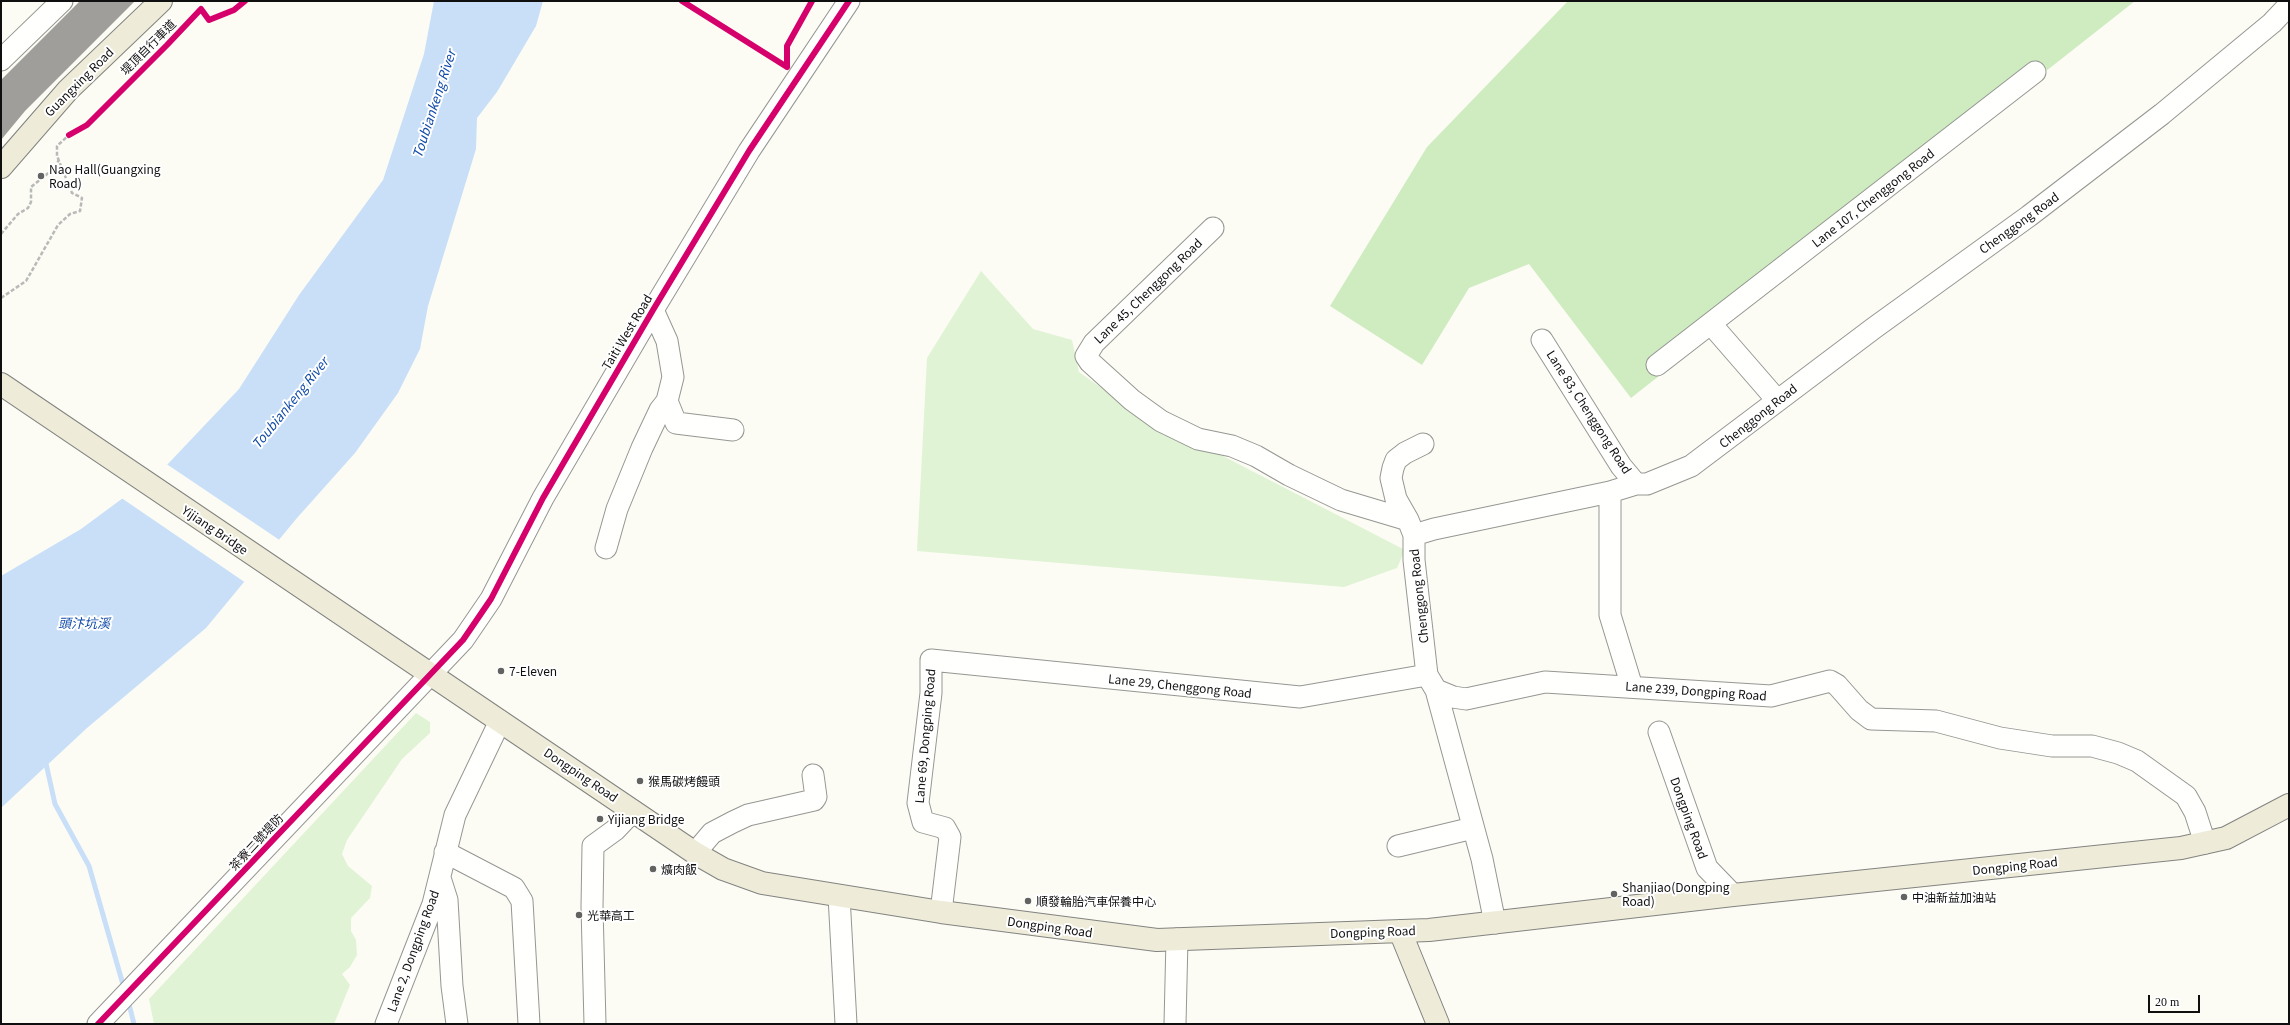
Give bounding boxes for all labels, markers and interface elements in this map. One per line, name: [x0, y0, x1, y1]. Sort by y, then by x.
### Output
street label: 堤頂自行車道: [117, 16, 179, 78]
street label: Guangxing Road: [42, 45, 116, 119]
water label: Toubiankeng River: [409, 48, 459, 160]
street label: Lane 107, Chenggong Road: [1809, 146, 1937, 250]
place label: Nao Hall(Guangxing Road): [49, 162, 161, 190]
marker: Nao Hall(Guangxing Road): [36, 171, 46, 181]
street label: Chenggong Road: [1976, 189, 2062, 257]
street label: Lane 45, Chenggong Road: [1091, 236, 1205, 346]
street label: Taiti West Road: [599, 292, 655, 372]
street label: Lane 83, Chenggong Road: [1544, 348, 1634, 476]
water label: Toubiankeng River: [249, 354, 331, 452]
street label: Chenggong Road: [1716, 381, 1800, 451]
street label: Yijiang Bridge: [179, 503, 251, 557]
street label: Chenggong Road: [1407, 548, 1431, 644]
water label: 頭汴坑溪: [58, 615, 110, 631]
place label: 7-Eleven: [509, 664, 557, 678]
marker: 7-Eleven: [496, 666, 506, 676]
street label: Lane 69, Dongping Road: [912, 668, 938, 804]
street label: Lane 29, Chenggong Road: [1108, 671, 1252, 701]
street label: Lane 239, Dongping Road: [1625, 679, 1767, 703]
street label: Dongping Road: [541, 745, 621, 805]
place label: 猴馬碳烤饅頭: [648, 774, 720, 788]
street label: Dongping Road: [1668, 775, 1710, 861]
marker: 猴馬碳烤饅頭: [635, 776, 645, 786]
street label: 茶寮二號堤防: [226, 811, 286, 873]
place label: Yijiang Bridge: [608, 812, 684, 826]
marker: Yijiang Bridge: [595, 814, 605, 824]
street label: Dongping Road: [1972, 854, 2058, 878]
place label: 爌肉飯: [661, 862, 697, 876]
marker: 爌肉飯: [648, 864, 658, 874]
place label: Shanjiao(Dongping Road): [1622, 880, 1730, 908]
street label: Lane 2, Dongping Road: [384, 888, 442, 1014]
marker: Shanjiao(Dongping Road): [1609, 889, 1619, 899]
place label: 中油新益加油站: [1912, 890, 1996, 904]
marker: 中油新益加油站: [1899, 892, 1909, 902]
place label: 順發輪胎汽車保養中心: [1036, 894, 1156, 908]
marker: 順發輪胎汽車保養中心: [1023, 896, 1033, 906]
place label: 光華高工: [587, 908, 635, 922]
marker: 光華高工: [574, 910, 584, 920]
street label: Dongping Road: [1007, 914, 1093, 940]
street label: Dongping Road: [1330, 923, 1416, 941]
scale bar: [2150, 987, 2202, 1013]
text: 20 m: [2155, 995, 2179, 1009]

